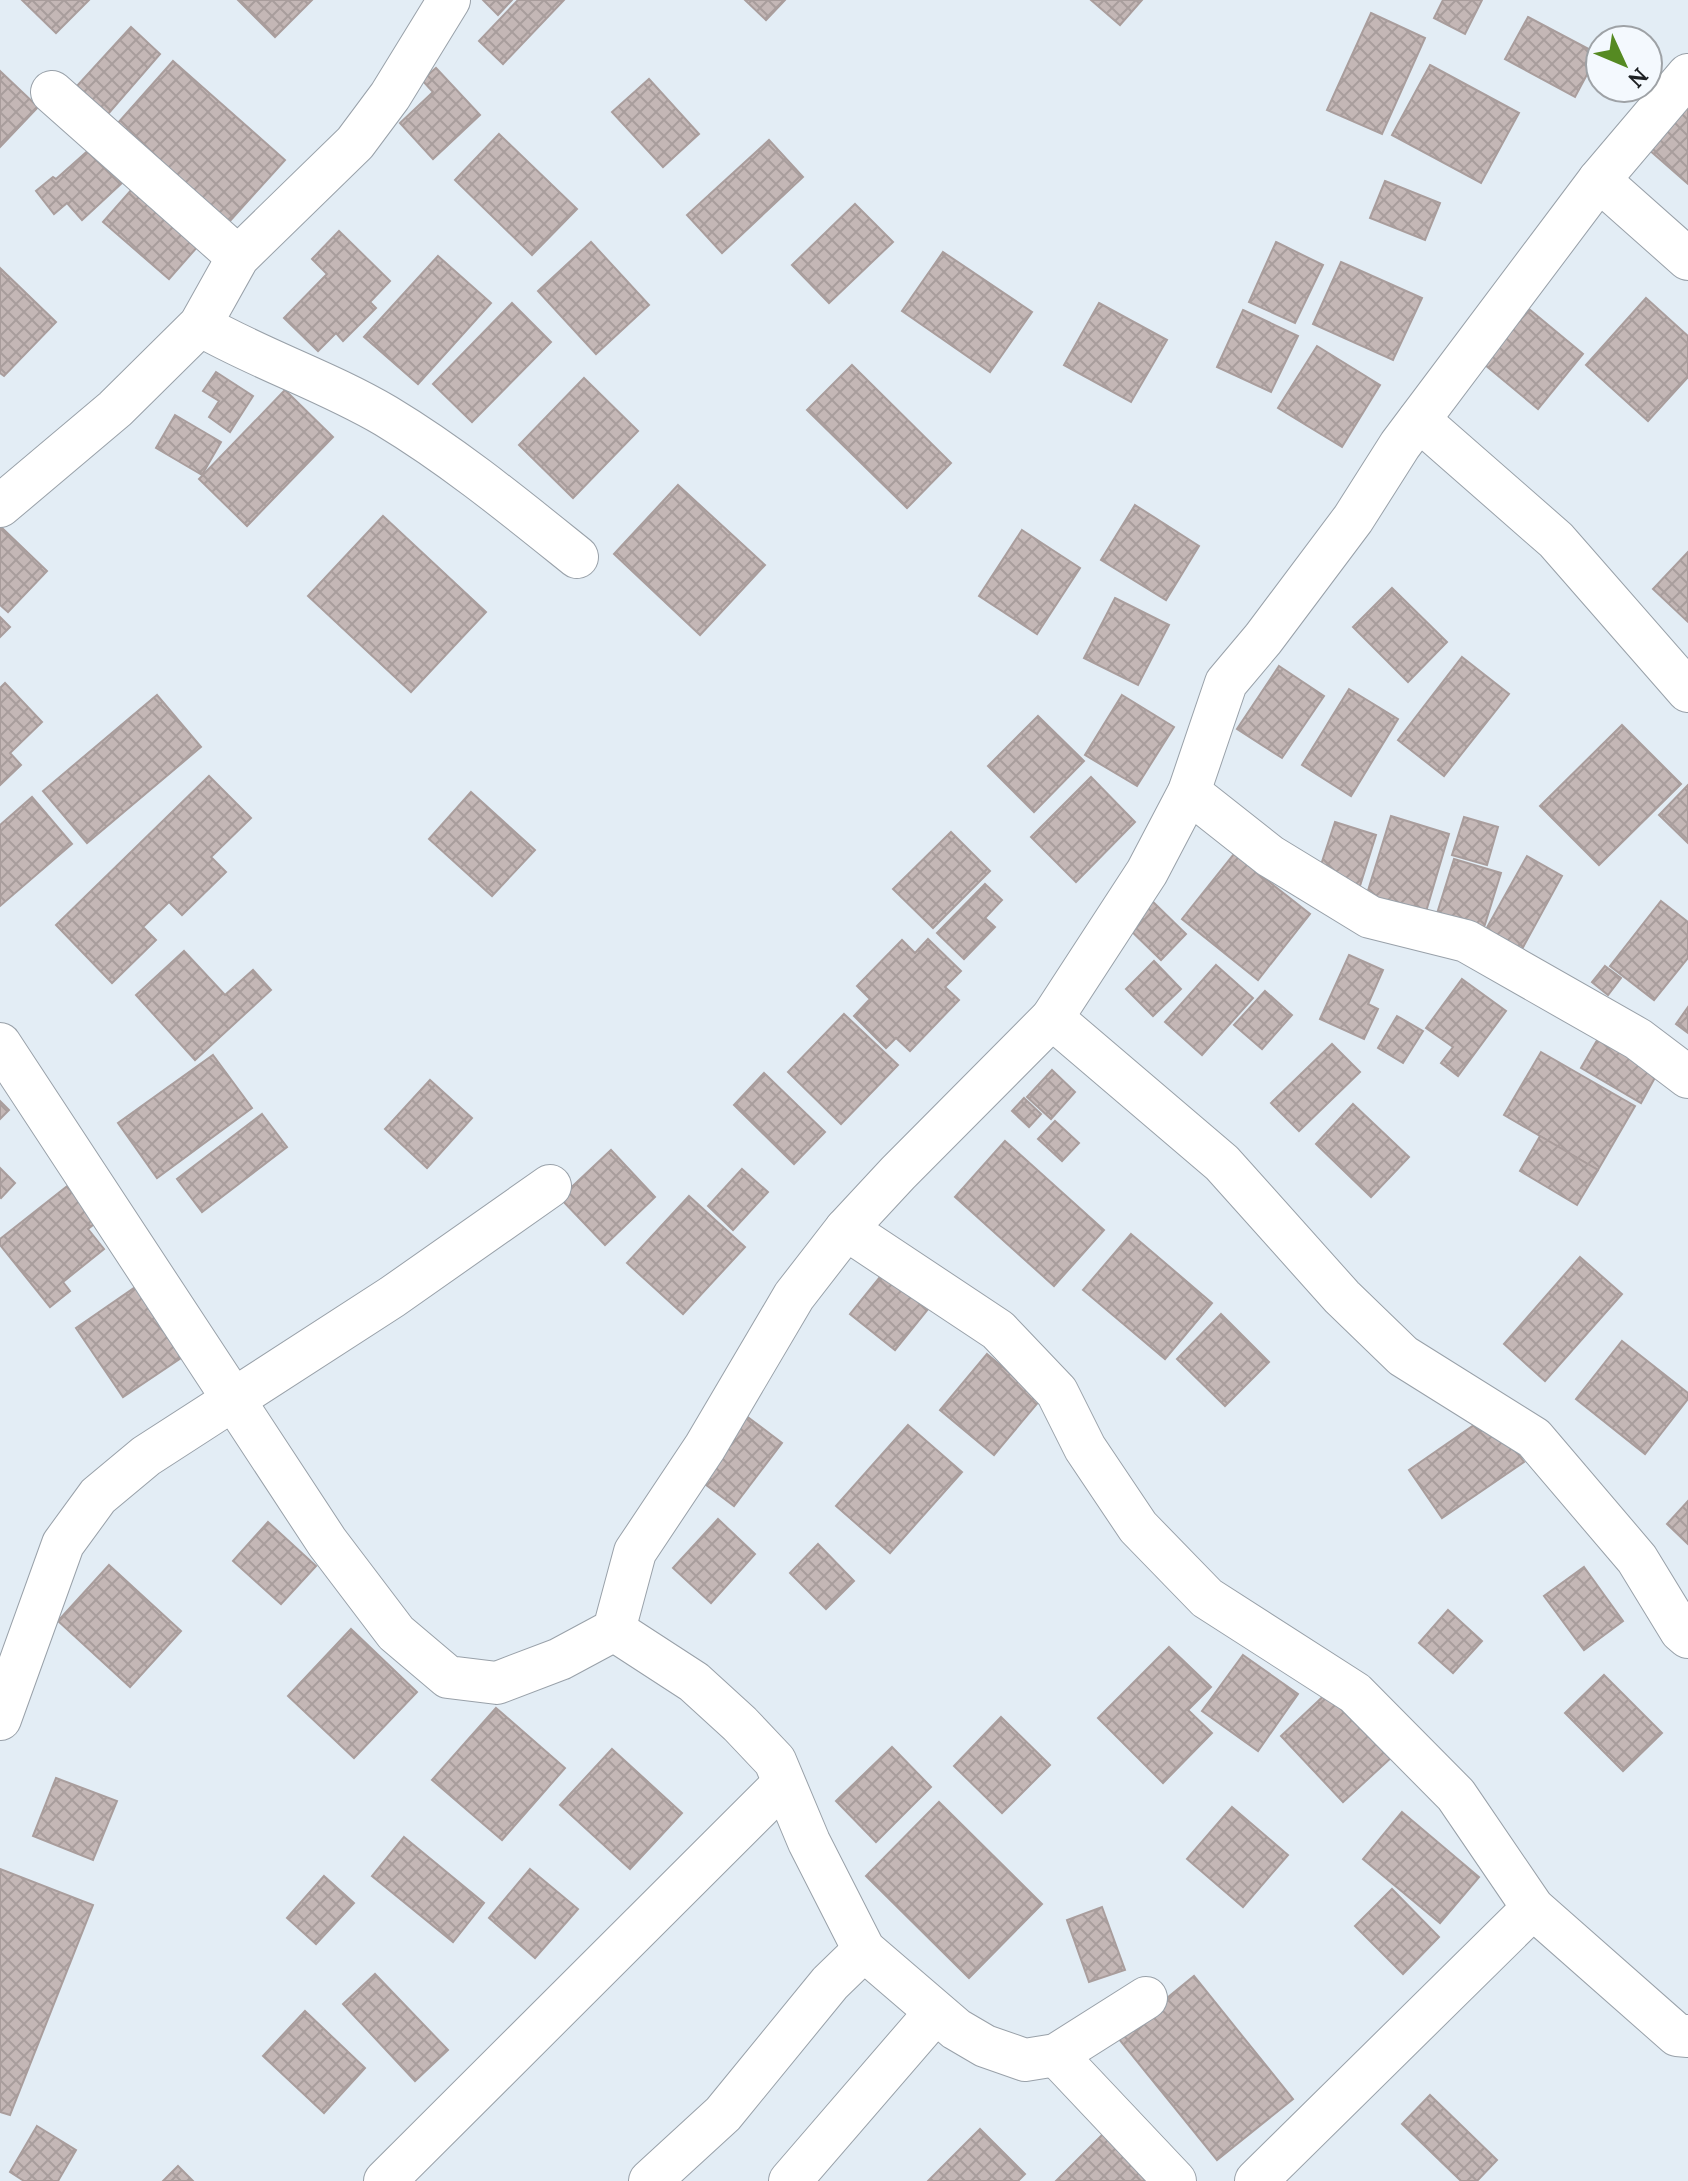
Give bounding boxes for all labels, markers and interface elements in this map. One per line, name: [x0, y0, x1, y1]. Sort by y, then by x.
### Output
north arrow: [1584, 24, 1664, 104]
text: N: [1622, 62, 1654, 94]

